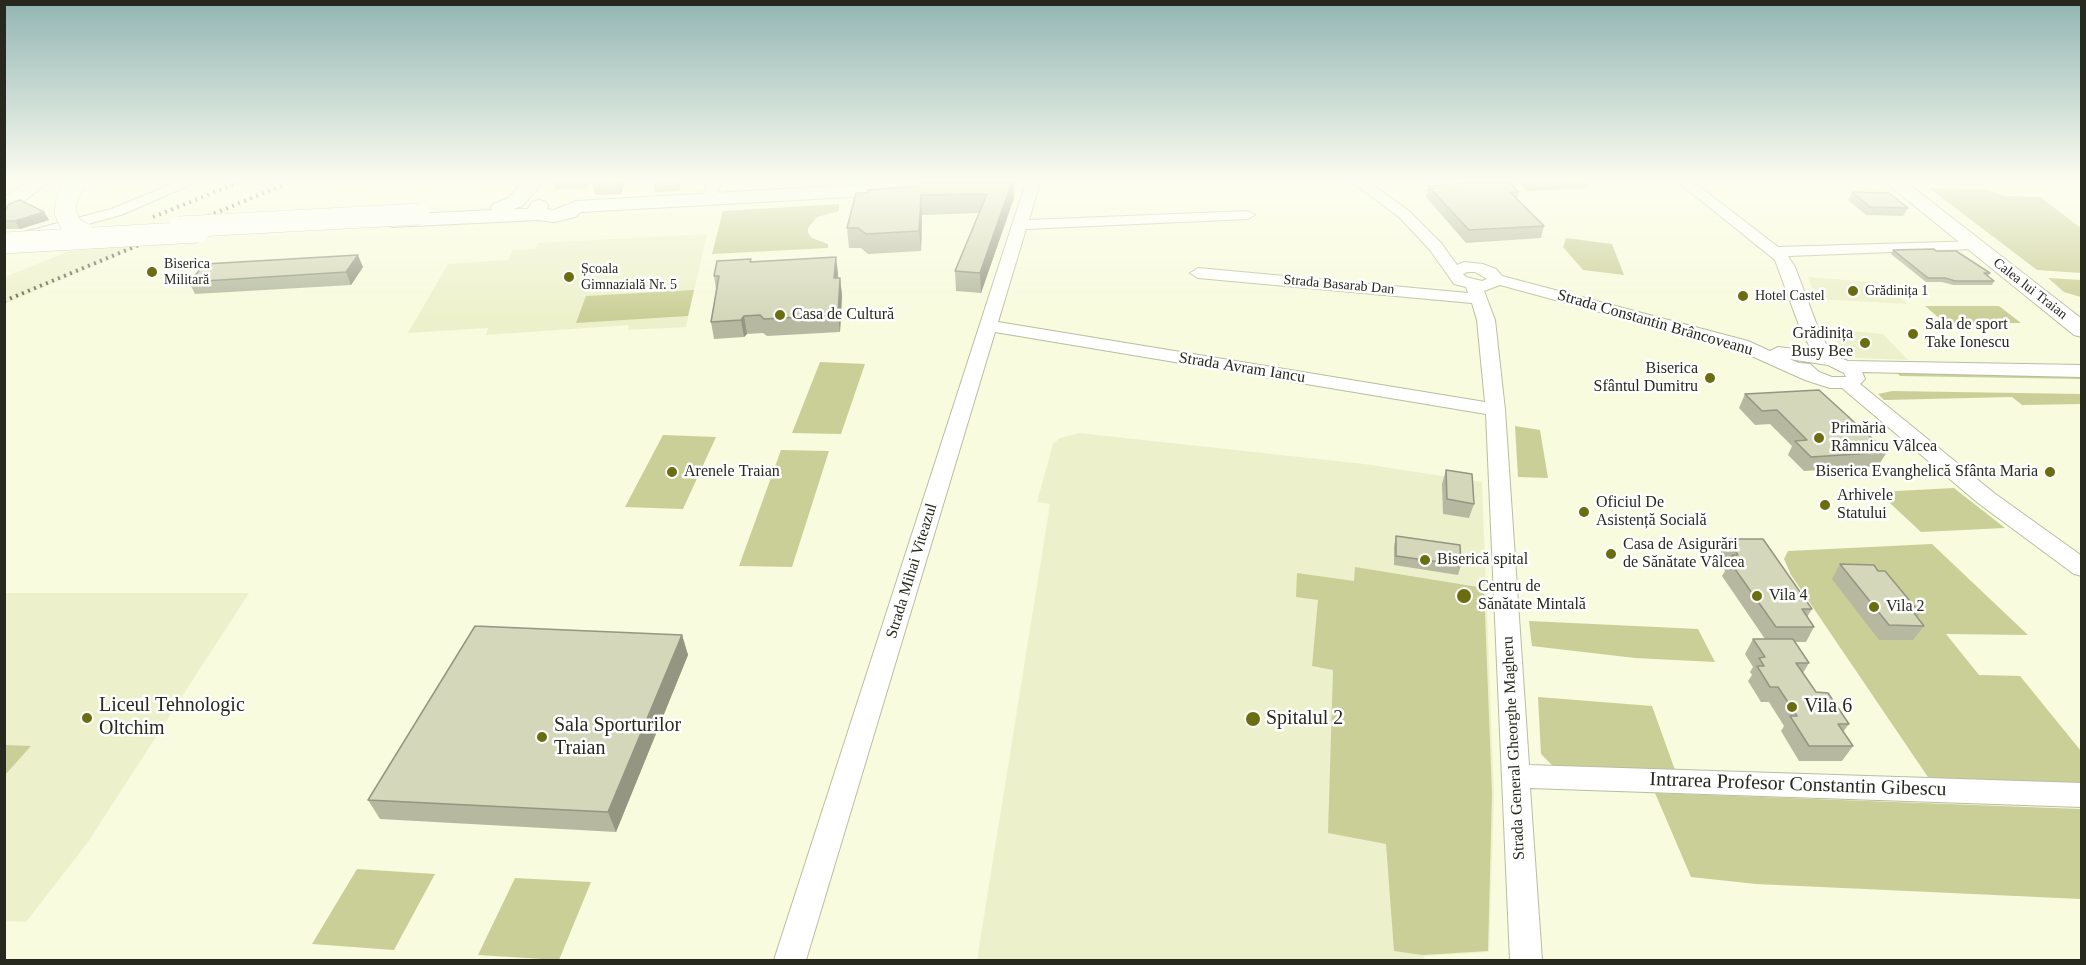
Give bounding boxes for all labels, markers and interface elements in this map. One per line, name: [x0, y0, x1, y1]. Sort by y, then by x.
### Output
street label: Calea lui Traian: [1989, 255, 2071, 323]
place label: Biserica Militară: [164, 256, 210, 288]
place label: Școala Gimnazială Nr. 5: [581, 261, 677, 294]
marker: Biserica Militară: [145, 265, 159, 279]
marker: Școala Gimnazială Nr. 5: [562, 270, 576, 284]
street label: Strada Basarab Dan: [1283, 272, 1395, 298]
place label: Grădinița 1: [1865, 283, 1928, 299]
marker: Grădinița 1: [1846, 284, 1860, 298]
street label: Strada Constantin Brâncoveanu: [1555, 286, 1755, 360]
place label: Hotel Castel: [1755, 288, 1825, 304]
marker: Hotel Castel: [1736, 289, 1750, 303]
place label: Casa de Cultură: [792, 305, 894, 325]
marker: Casa de Cultură: [773, 308, 787, 322]
place label: Sala de sport Take Ionescu: [1925, 315, 2010, 353]
place label: Grădinița Busy Bee: [1791, 324, 1853, 362]
marker: Sala de sport Take Ionescu: [1906, 327, 1920, 341]
marker: Grădinița Busy Bee: [1858, 336, 1872, 350]
street label: Strada Avram Iancu: [1177, 349, 1307, 387]
place label: Biserica Sfântul Dumitru: [1594, 359, 1698, 397]
marker: Biserica Sfântul Dumitru: [1703, 371, 1717, 385]
place label: Primăria Râmnicu Vâlcea: [1831, 419, 1937, 457]
marker: Primăria Râmnicu Vâlcea: [1812, 431, 1826, 445]
place label: Arenele Traian: [684, 462, 780, 482]
place label: Biserica Evanghelică Sfânta Maria: [1815, 462, 2038, 482]
marker: Arenele Traian: [665, 465, 679, 479]
marker: Biserica Evanghelică Sfânta Maria: [2043, 465, 2057, 479]
place label: Arhivele Statului: [1837, 486, 1893, 524]
place label: Oficiul De Asistență Socială: [1596, 493, 1707, 531]
marker: Arhivele Statului: [1818, 498, 1832, 512]
street label: Strada Mihai Viteazul: [882, 501, 942, 641]
marker: Oficiul De Asistență Socială: [1577, 505, 1591, 519]
place label: Casa de Asigurări de Sănătate Vâlcea: [1623, 535, 1745, 573]
marker: Casa de Asigurări de Sănătate Vâlcea: [1604, 547, 1618, 561]
place label: Biserică spital: [1437, 550, 1528, 570]
marker: Biserică spital: [1418, 553, 1432, 567]
place label: Centru de Sănătate Mintală: [1478, 577, 1586, 615]
place label: Vila 4: [1769, 586, 1808, 606]
marker: Centru de Sănătate Mintală: [1455, 587, 1473, 605]
marker: Vila 4: [1750, 589, 1764, 603]
place label: Vila 2: [1886, 597, 1925, 617]
marker: Vila 2: [1867, 600, 1881, 614]
street label: Strada General Gheorghe Magheru: [1499, 636, 1529, 860]
place label: Liceul Tehnologic Oltchim: [99, 694, 245, 741]
place label: Vila 6: [1804, 695, 1852, 719]
marker: Vila 6: [1785, 700, 1799, 714]
place label: Spitalul 2: [1266, 707, 1343, 731]
marker: Spitalul 2: [1244, 710, 1262, 728]
marker: Liceul Tehnologic Oltchim: [80, 711, 94, 725]
place label: Sala Sporturilor Traian: [554, 714, 681, 761]
marker: Sala Sporturilor Traian: [535, 730, 549, 744]
street label: Intrarea Profesor Constantin Gibescu: [1649, 768, 1947, 802]

